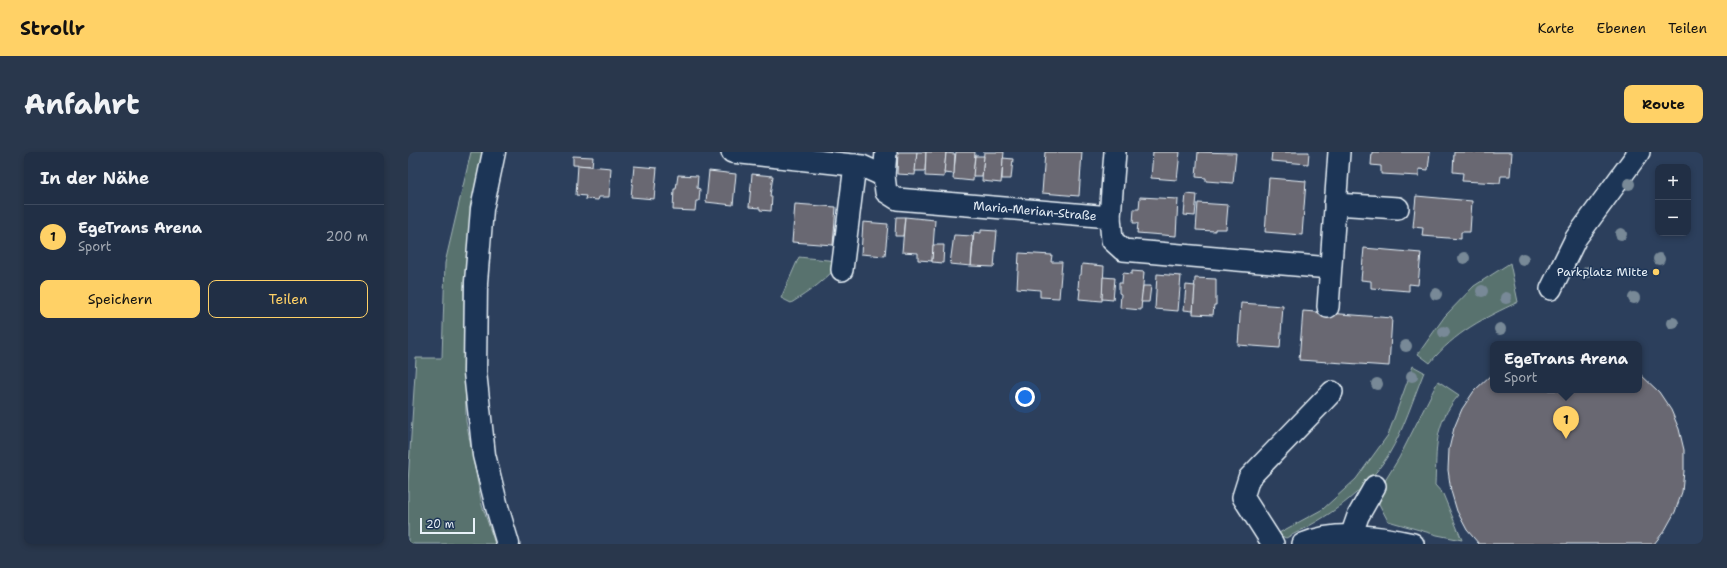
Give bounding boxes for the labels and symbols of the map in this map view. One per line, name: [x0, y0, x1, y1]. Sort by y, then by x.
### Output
street label: Maria-Merian-Straße: [973, 198, 1097, 224]
place label: Parkplatz Mitte: [1557, 264, 1648, 280]
marker: Parkplatz Mitte: [1651, 267, 1661, 277]
your location: [1015, 387, 1035, 407]
pin: 1: [1553, 406, 1579, 439]
scale bar: [420, 516, 475, 535]

